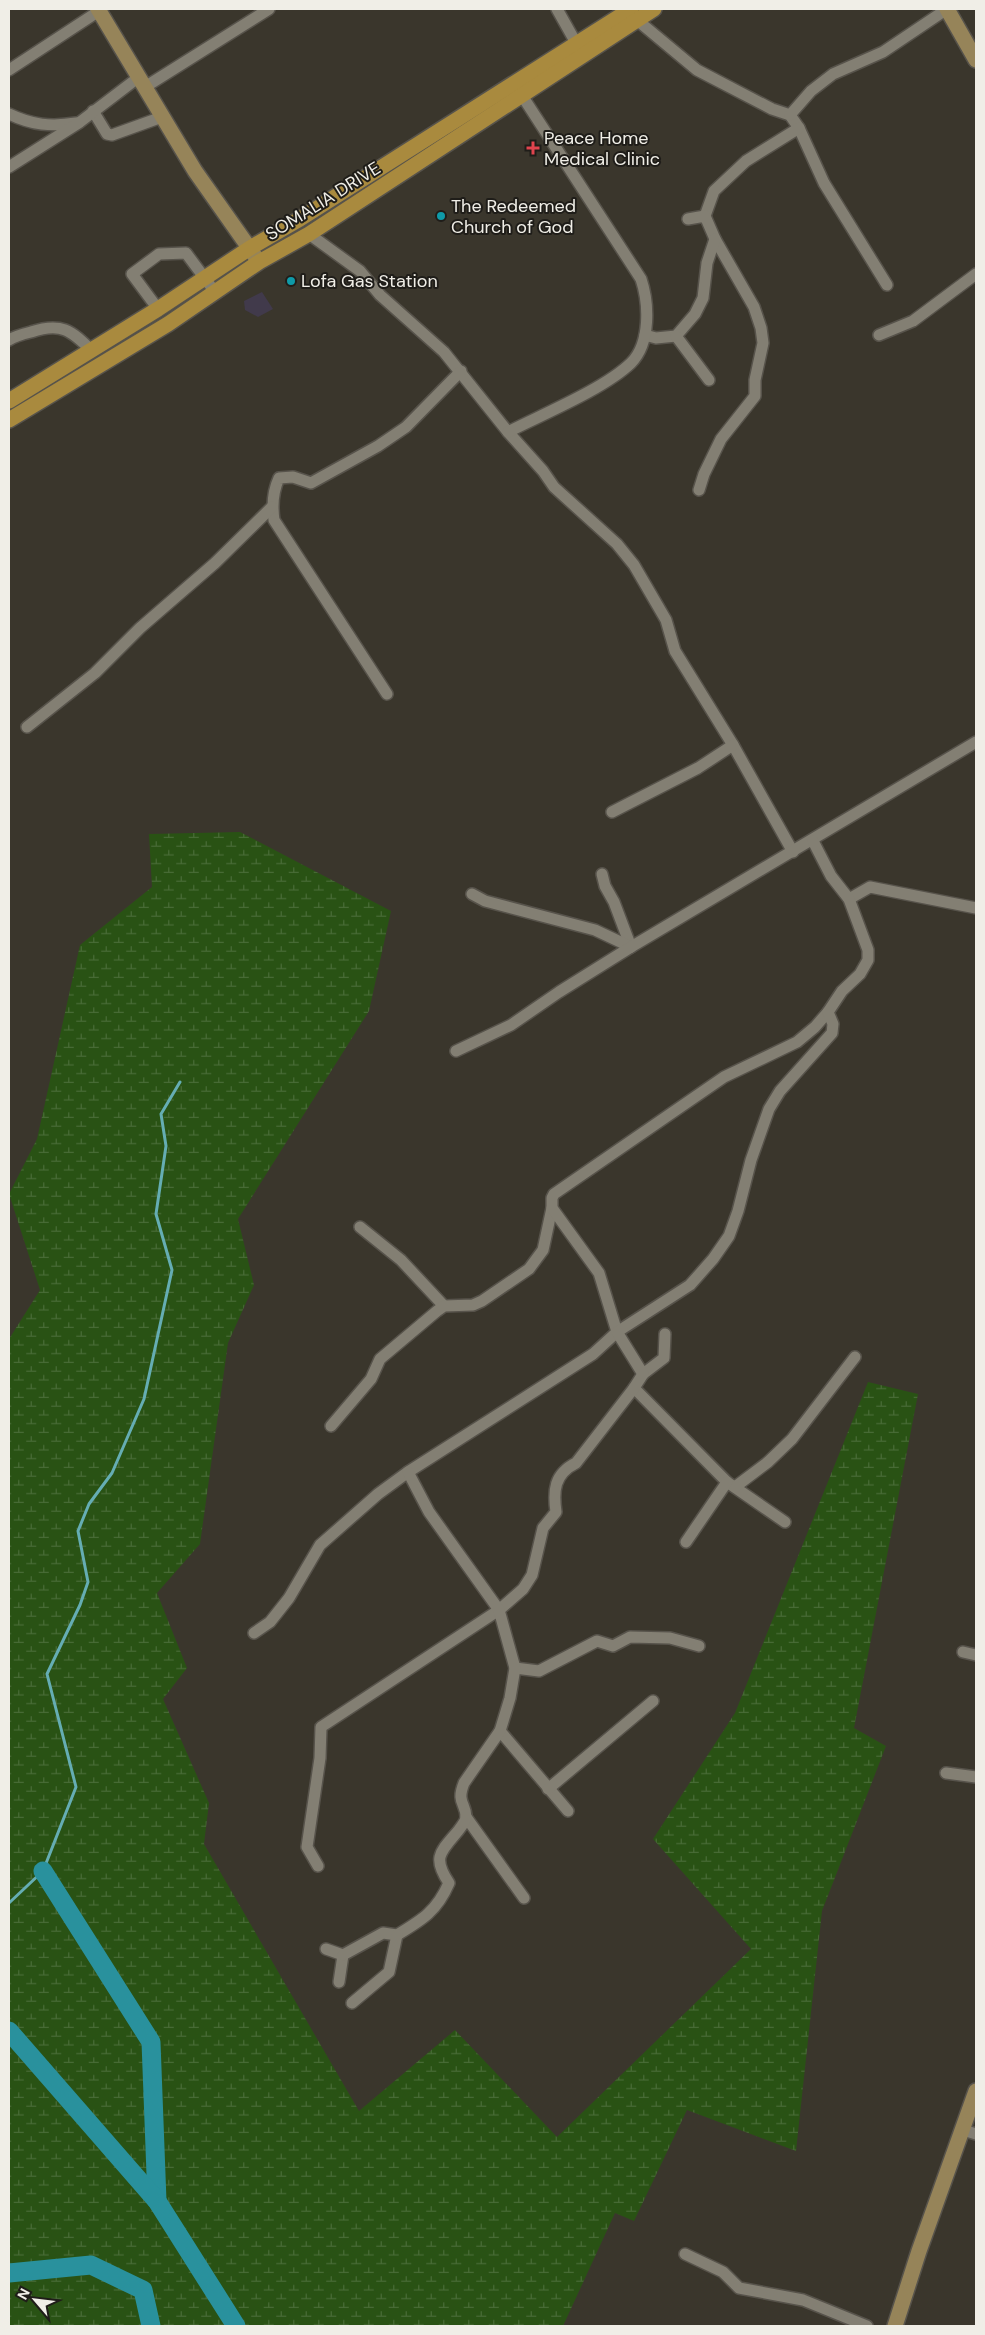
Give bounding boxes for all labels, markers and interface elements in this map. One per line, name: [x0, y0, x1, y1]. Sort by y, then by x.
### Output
place label: Peace Home Medical Clinic: [544, 126, 660, 171]
marker: Peace Home Medical Clinic: [526, 141, 540, 155]
street label: SOMALIA DRIVE: [261, 156, 385, 246]
place label: The Redeemed Church of God: [451, 194, 576, 239]
marker: The Redeemed Church of God: [435, 210, 447, 222]
place label: Lofa Gas Station: [301, 269, 438, 293]
marker: Lofa Gas Station: [285, 275, 297, 287]
north arrow: [10, 2275, 60, 2325]
text: N: [13, 2285, 34, 2303]

